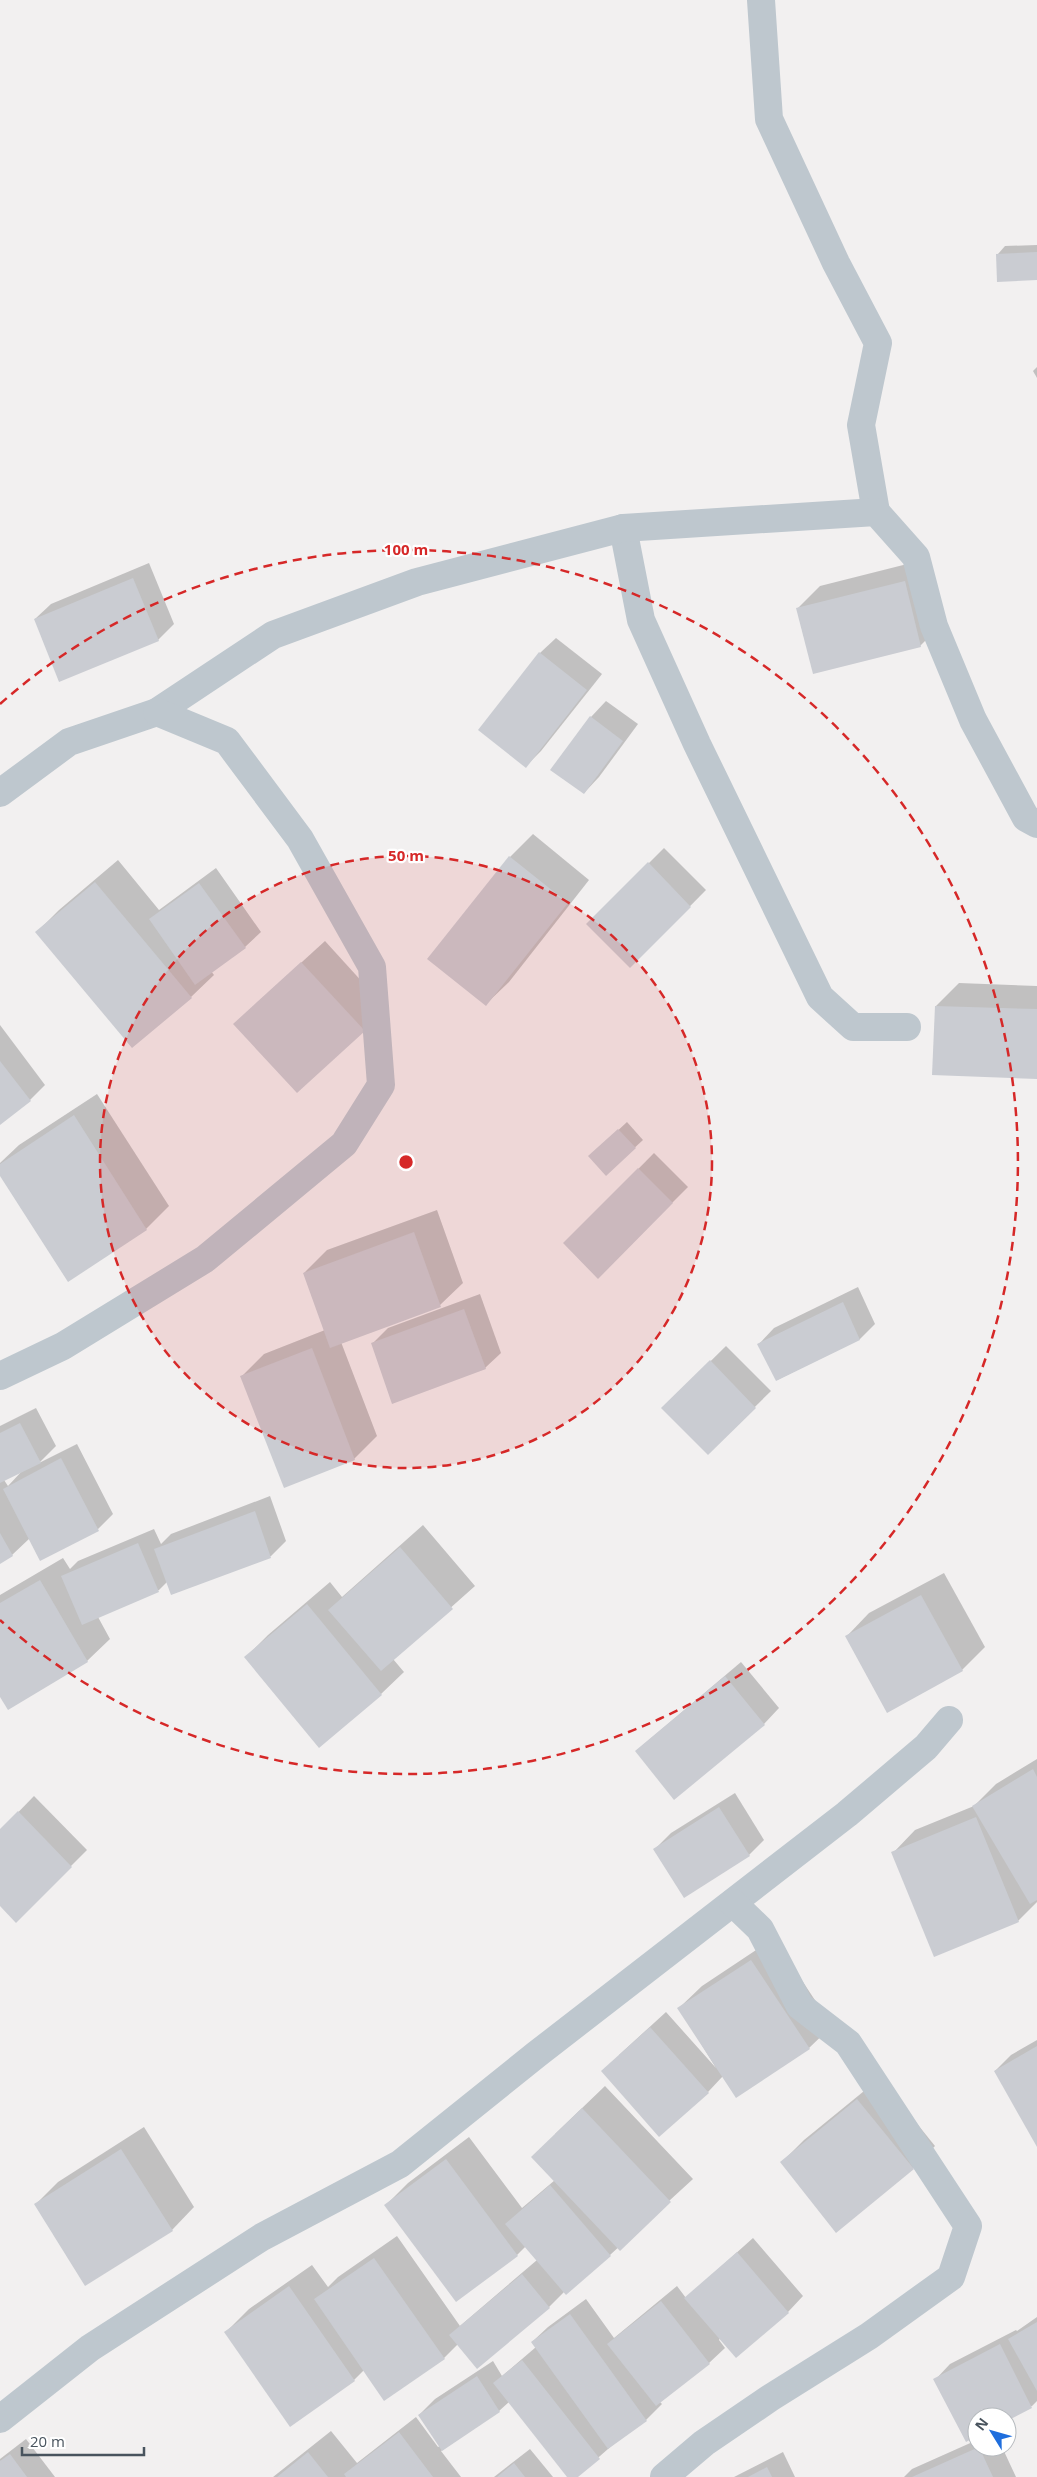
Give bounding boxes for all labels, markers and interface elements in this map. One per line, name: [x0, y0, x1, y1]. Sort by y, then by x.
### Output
text: 100 m: [384, 539, 428, 559]
text: 50 m: [388, 845, 424, 865]
centre of rings: [397, 1153, 415, 1171]
north arrow: [967, 2407, 1017, 2457]
text: N: [970, 2414, 992, 2434]
scale bar: [22, 2424, 145, 2456]
text: 20 m: [30, 2431, 65, 2451]

